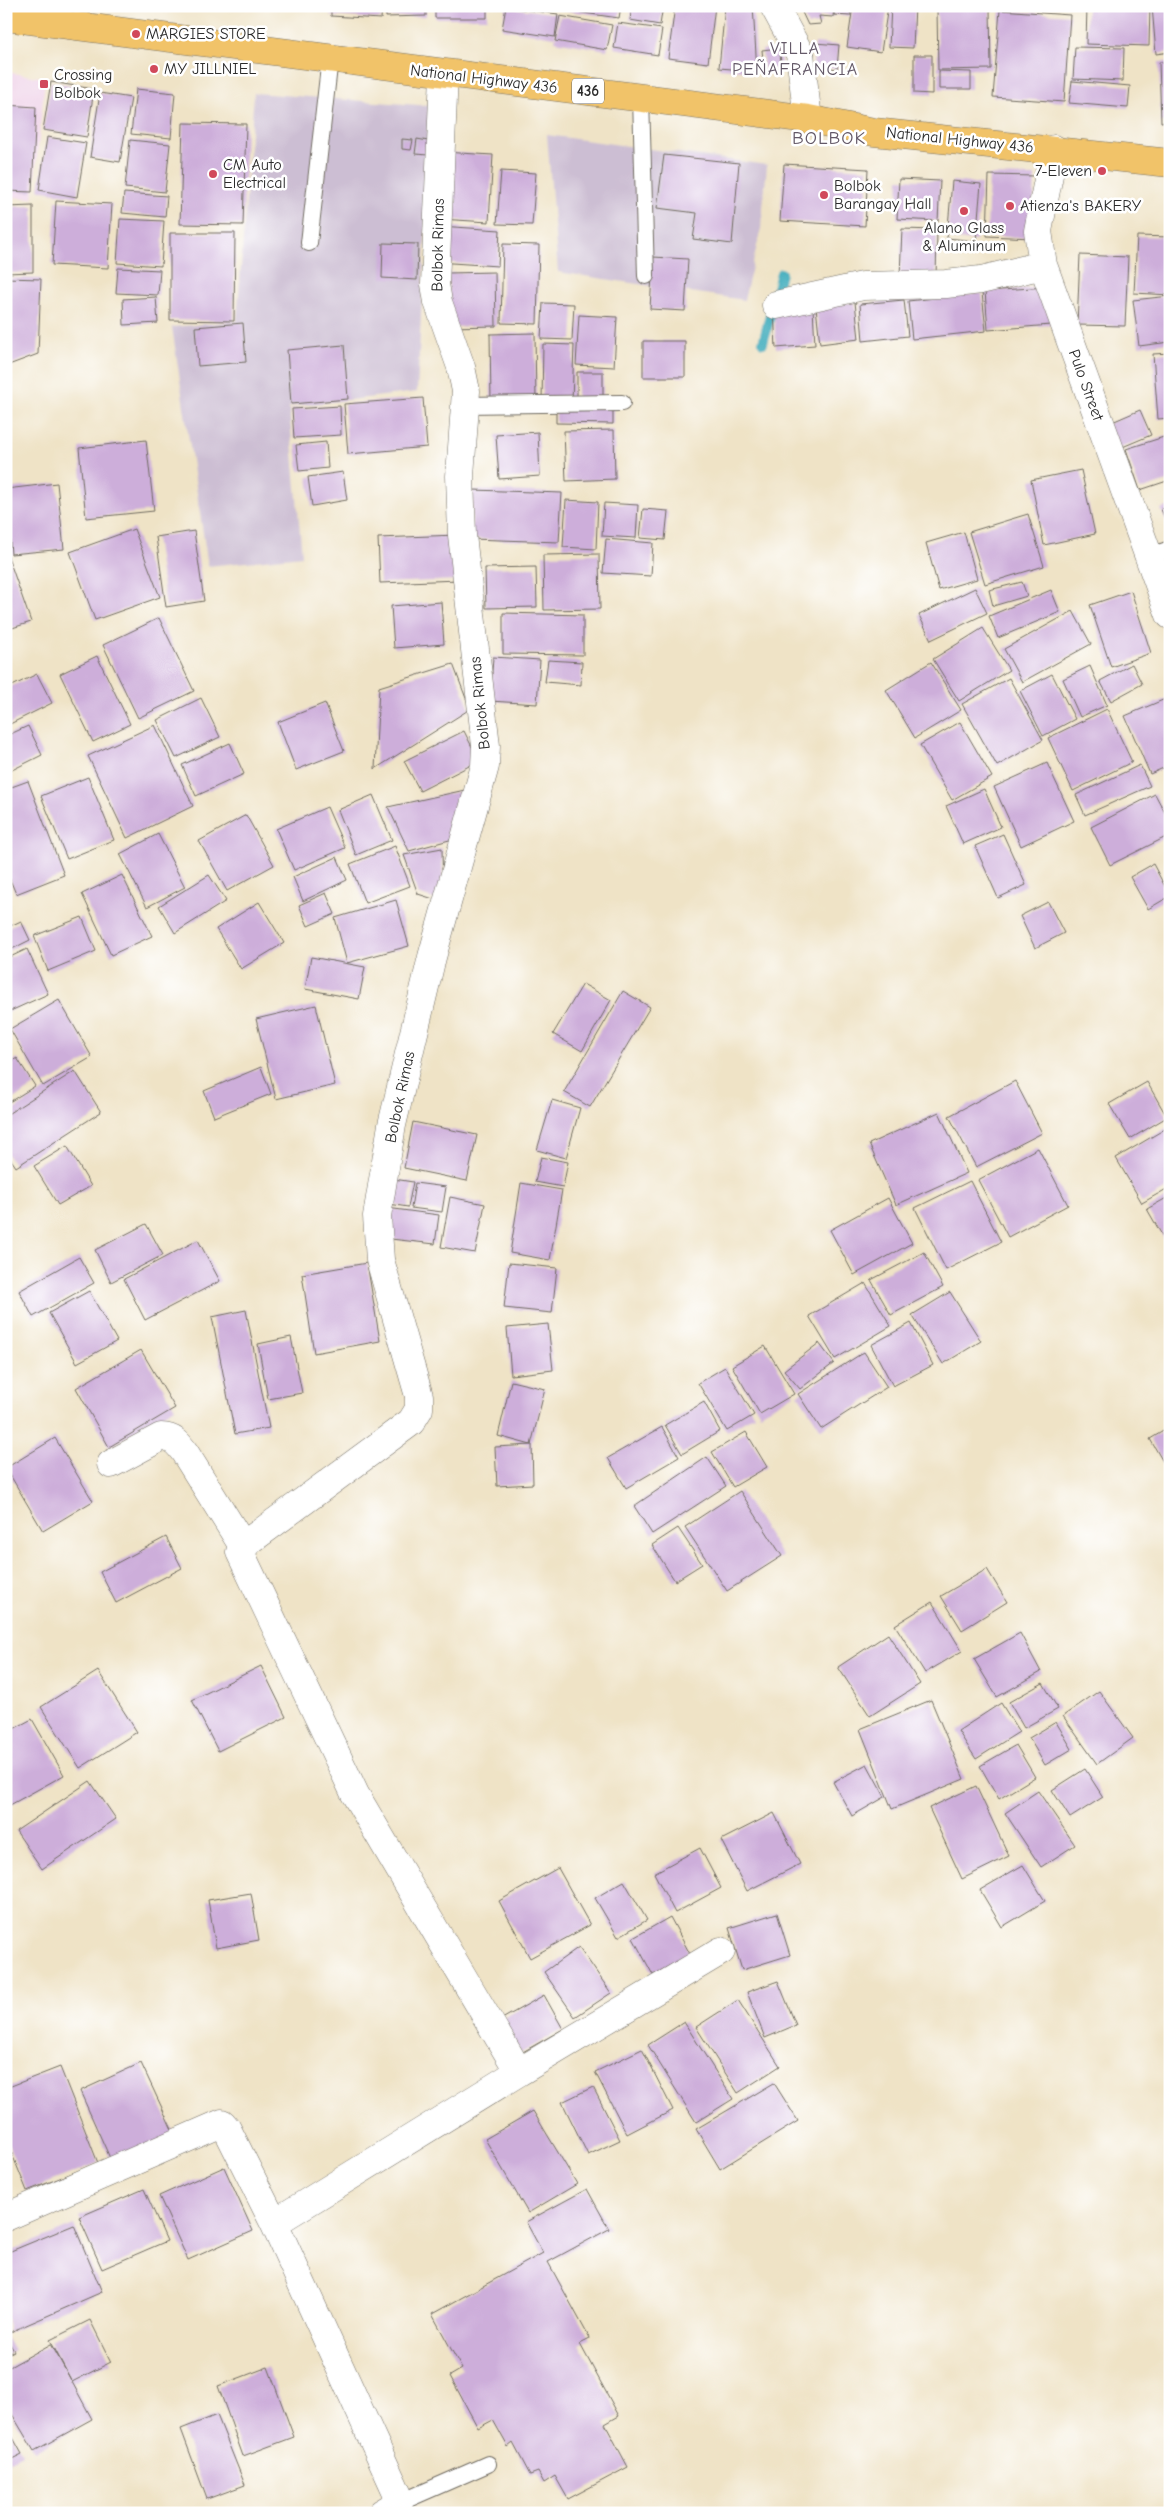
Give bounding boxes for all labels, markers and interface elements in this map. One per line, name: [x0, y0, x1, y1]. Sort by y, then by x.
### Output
place label: MARGIES STORE: [146, 25, 266, 43]
marker: MARGIES STORE: [130, 28, 142, 40]
district label: VILLA PEÑAFRANCIA: [732, 38, 858, 80]
place label: MY JILLNIEL: [164, 60, 256, 78]
street label: National Highway 436: [409, 61, 559, 97]
marker: MY JILLNIEL: [148, 63, 160, 75]
place label: Crossing Bolbok: [54, 66, 113, 102]
marker: Crossing Bolbok: [38, 78, 50, 90]
road number: 436: [572, 78, 604, 104]
street label: National Highway 436: [885, 123, 1035, 157]
district label: BOLBOK: [792, 127, 866, 149]
place label: CM Auto Electrical: [223, 156, 286, 192]
place label: 7-Eleven: [1035, 162, 1092, 180]
marker: 7-Eleven: [1096, 165, 1108, 177]
marker: CM Auto Electrical: [207, 168, 219, 180]
place label: Bolbok Barangay Hall: [834, 177, 931, 213]
marker: Bolbok Barangay Hall: [818, 189, 830, 201]
place label: Atienza's BAKERY: [1020, 197, 1142, 215]
street label: Bolbok Rimas: [428, 198, 448, 292]
marker: Atienza's BAKERY: [1004, 200, 1016, 212]
marker: Alano Glass & Aluminum: [958, 205, 970, 217]
place label: Alano Glass & Aluminum: [922, 219, 1006, 255]
street label: Pulo Street: [1065, 347, 1107, 423]
street label: Bolbok Rimas: [466, 655, 494, 750]
street label: Bolbok Rimas: [381, 1049, 419, 1145]

